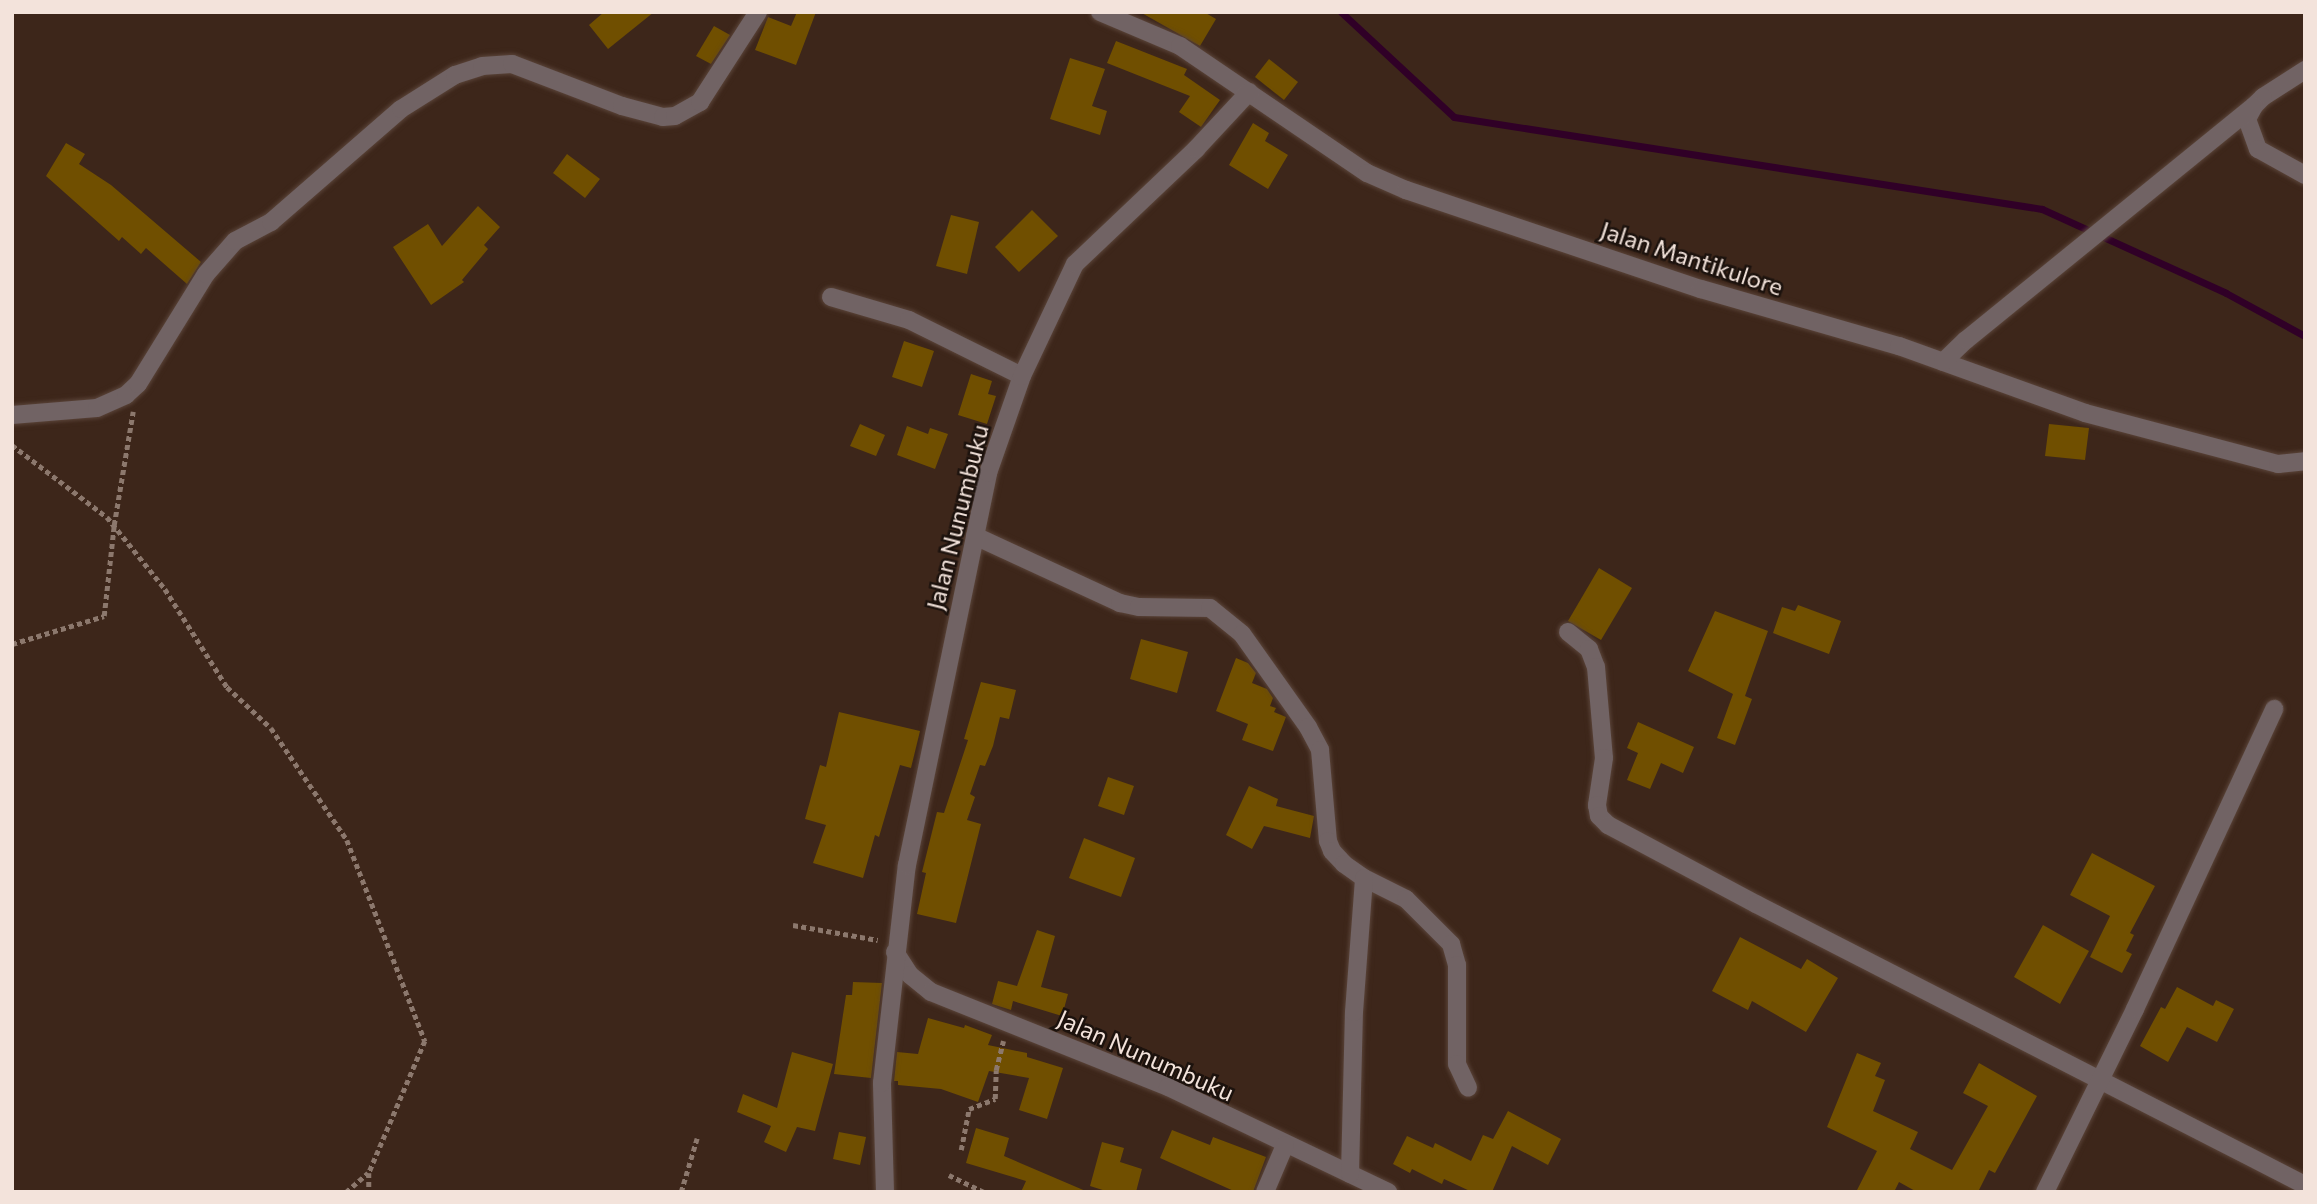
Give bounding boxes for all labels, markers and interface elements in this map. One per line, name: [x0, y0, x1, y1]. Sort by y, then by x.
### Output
street label: Jalan Mantikulore: [1597, 215, 1787, 301]
street label: Jalan Nunumbuku: [920, 421, 994, 613]
street label: Jalan Nunumbuku: [1053, 1003, 1239, 1107]

